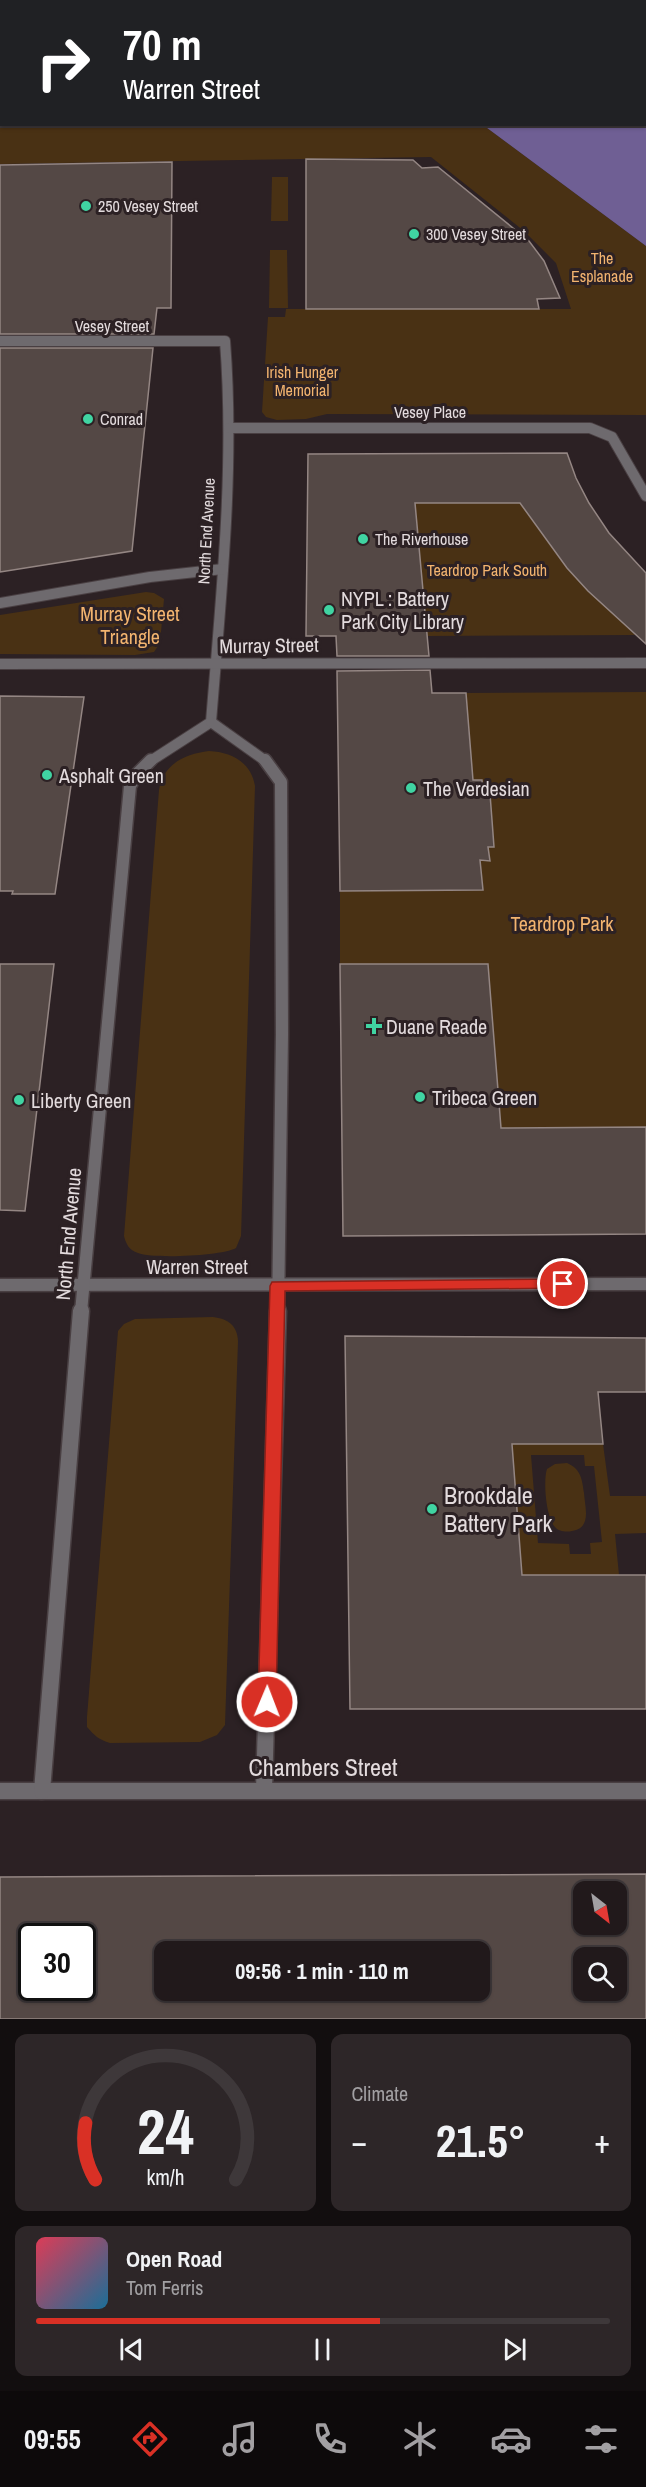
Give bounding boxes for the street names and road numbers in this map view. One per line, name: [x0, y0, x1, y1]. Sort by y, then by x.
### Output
street label: Vesey Street: [75, 315, 150, 337]
street label: Vesey Place: [394, 401, 466, 423]
street label: North End Avenue: [192, 477, 220, 585]
street label: Murray Street: [219, 631, 319, 659]
street label: North End Avenue: [49, 1167, 87, 1301]
street label: Warren Street: [146, 1253, 248, 1280]
street label: Chambers Street: [249, 1751, 398, 1783]

